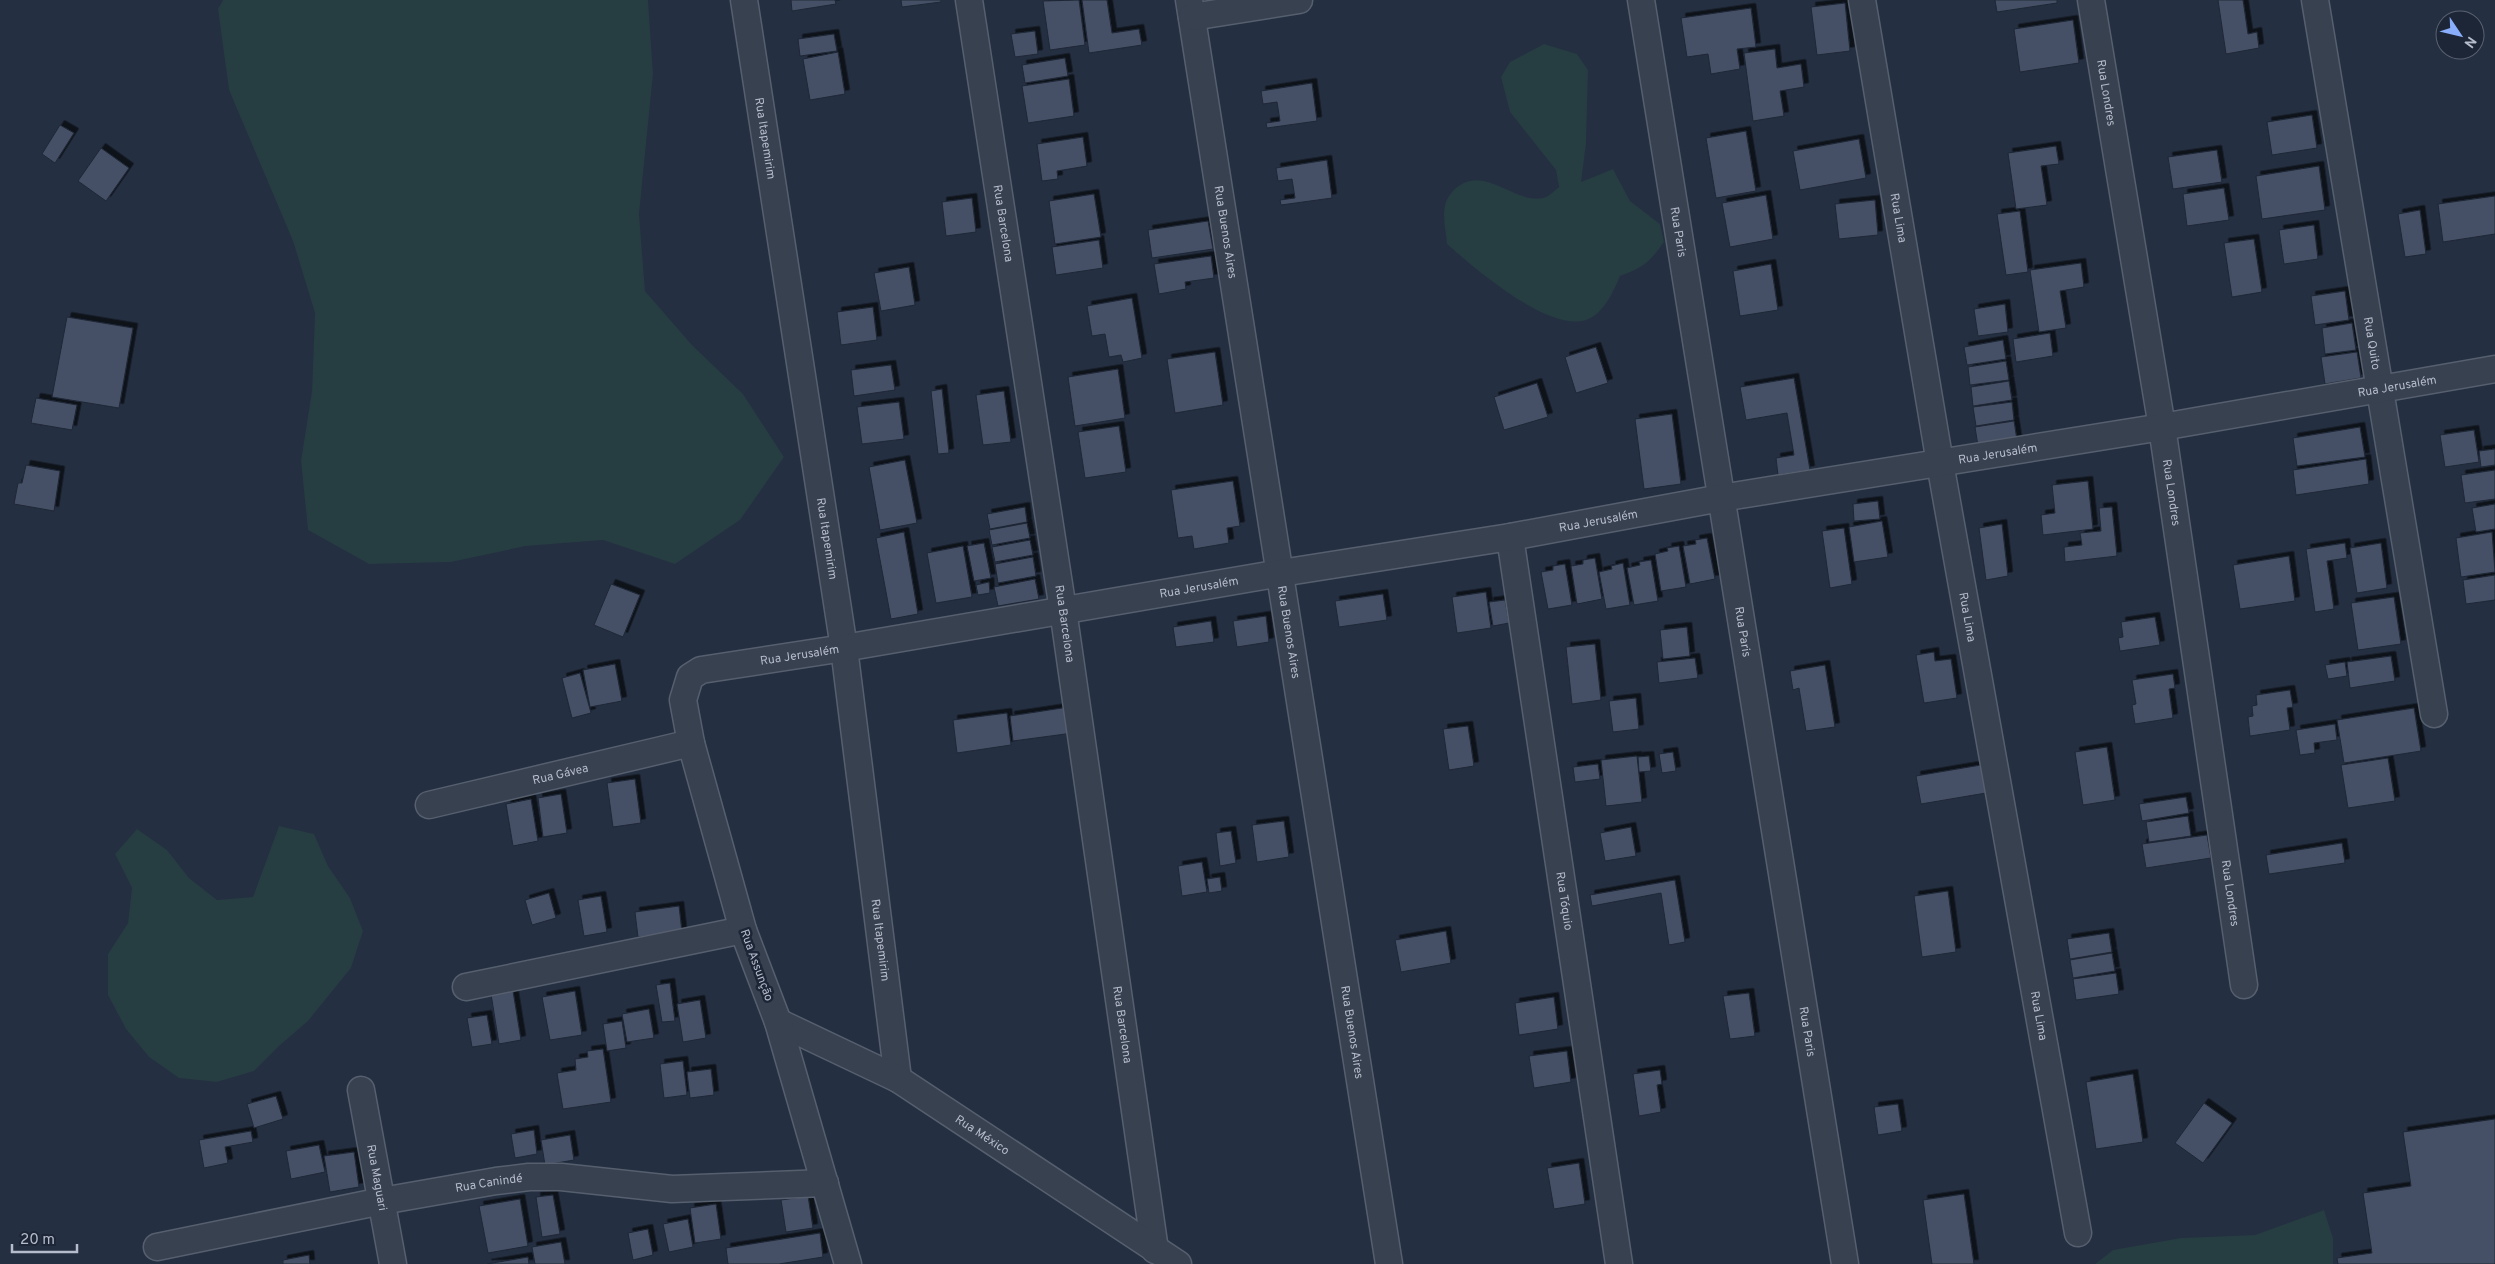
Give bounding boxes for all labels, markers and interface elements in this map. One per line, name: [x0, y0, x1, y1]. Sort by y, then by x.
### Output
north arrow: [2435, 10, 2485, 60]
text: N: [2460, 33, 2479, 51]
street label: Rua Londres: [2092, 58, 2119, 127]
street label: Rua Itapemirim: [750, 96, 779, 181]
street label: Rua Barcelona: [989, 184, 1016, 263]
street label: Rua Buenos Aires: [1209, 185, 1240, 280]
street label: Rua Lima: [1886, 192, 1910, 244]
street label: Rua Paris: [1666, 206, 1689, 259]
street label: Rua Quito: [2359, 316, 2384, 371]
street label: Rua Jerusalém: [2357, 372, 2438, 402]
street label: Rua Jerusalém: [1957, 440, 2039, 469]
street label: Rua Londres: [2158, 458, 2183, 527]
street label: Rua Itapemirim: [812, 497, 840, 581]
street label: Rua Jerusalém: [1558, 507, 1639, 537]
street label: Rua Jerusalém: [1158, 573, 1240, 603]
street label: Rua Barcelona: [1050, 584, 1077, 664]
street label: Rua Buenos Aires: [1273, 585, 1303, 680]
street label: Rua Lima: [1954, 591, 1979, 643]
street label: Rua Paris: [1730, 606, 1754, 658]
street label: Rua Jerusalém: [759, 642, 840, 670]
street label: Rua Gávea: [531, 761, 590, 789]
street label: Rua Londres: [2217, 859, 2242, 928]
street label: Rua Tóquio: [1551, 871, 1576, 932]
street label: Rua Itapemirim: [867, 898, 893, 982]
street label: Rua Assunção: [736, 927, 777, 1004]
street label: Rua Barcelona: [1108, 985, 1135, 1064]
street label: Rua Buenos Aires: [1336, 985, 1367, 1080]
street label: Rua Lima: [2026, 990, 2050, 1042]
street label: Rua Paris: [1795, 1005, 1818, 1058]
street label: Rua México: [952, 1112, 1012, 1160]
street label: Rua Maguari: [362, 1143, 390, 1212]
street label: Rua Canindé: [454, 1171, 524, 1197]
scale bar: [12, 1222, 78, 1254]
text: 20 m: [20, 1231, 55, 1250]

